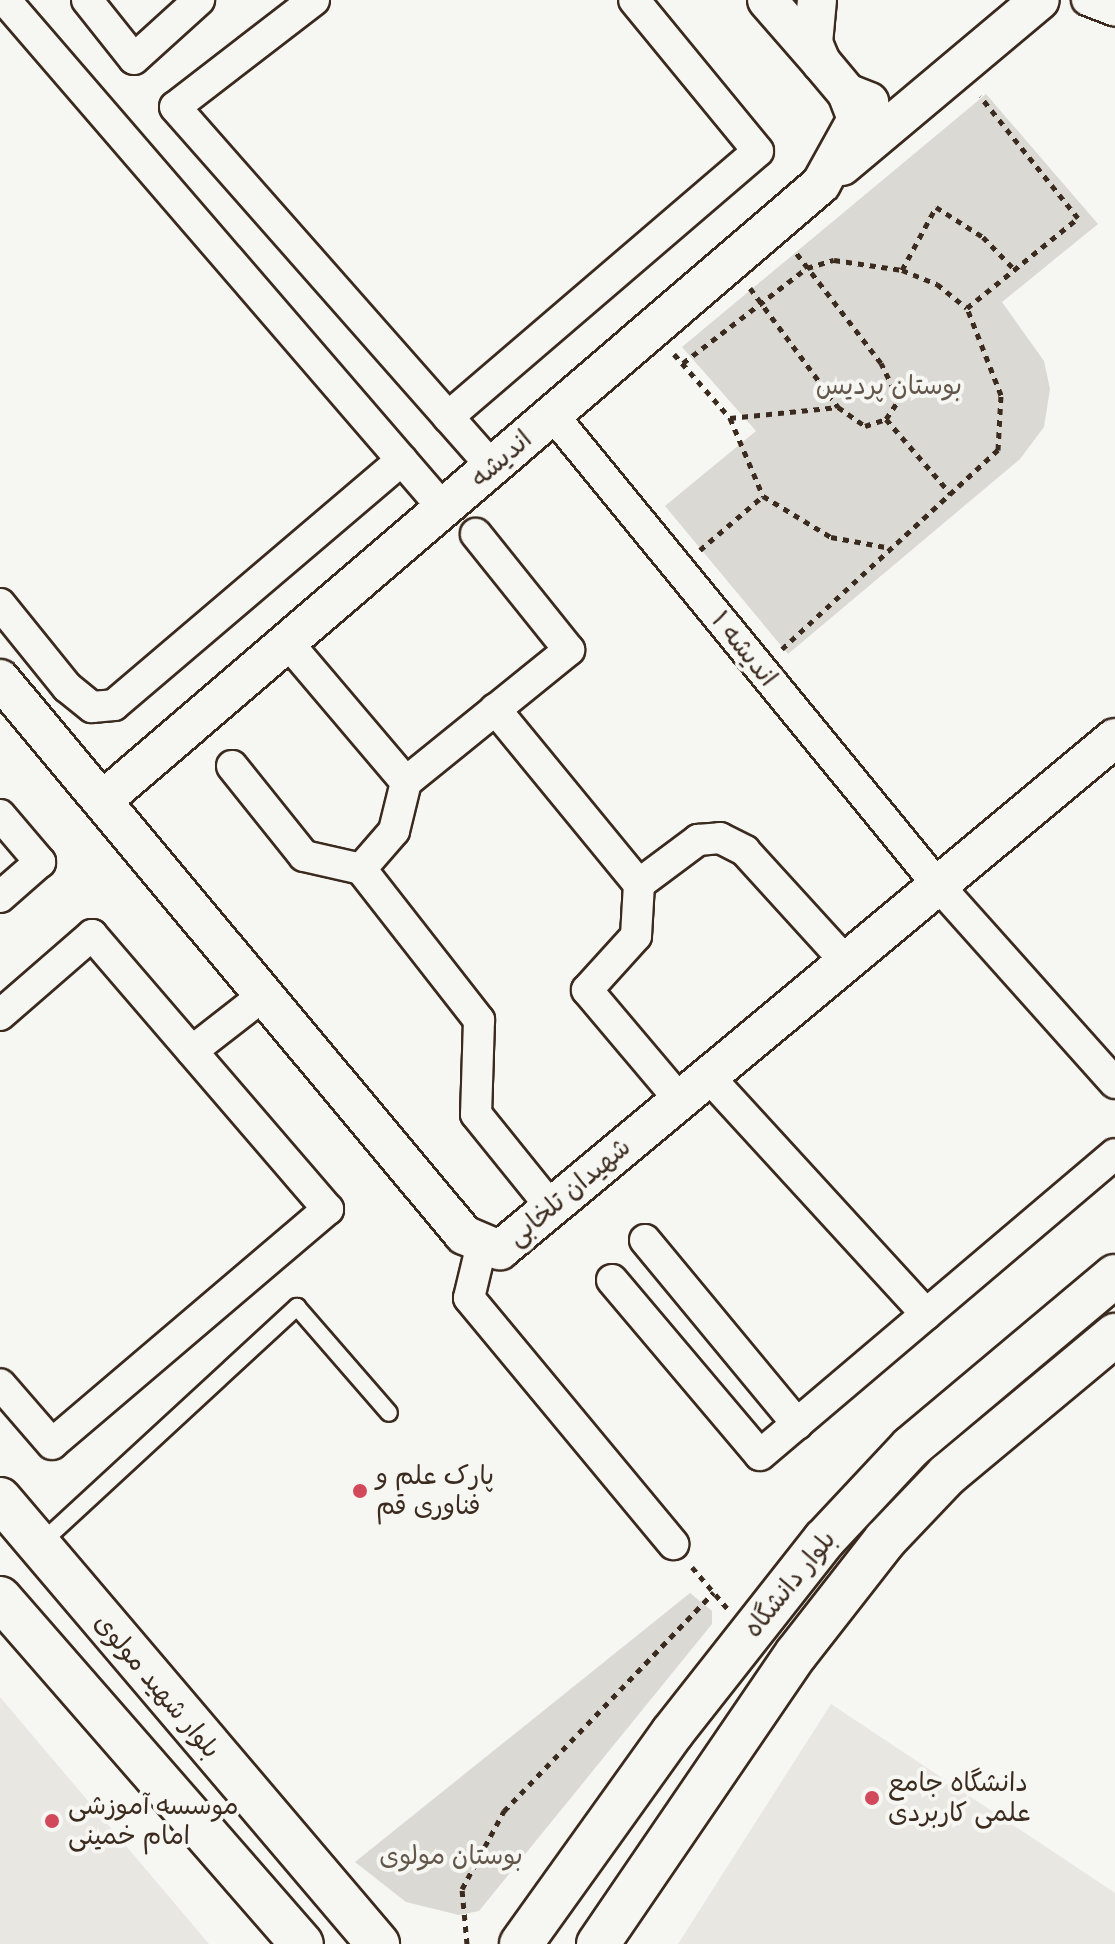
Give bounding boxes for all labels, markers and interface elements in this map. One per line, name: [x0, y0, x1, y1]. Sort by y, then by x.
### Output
park label: بوستان پردیس: [816, 370, 962, 402]
street label: انديشه: [464, 424, 538, 494]
street label: اندیشه ۱: [704, 605, 784, 693]
street label: شهیدان تلخابی: [501, 1131, 637, 1253]
place label: پارک علم و فناوری قم: [376, 1460, 494, 1522]
marker: پارک علم و فناوری قم: [351, 1482, 369, 1500]
street label: بلوار دانشگاه: [737, 1524, 843, 1644]
street label: بلوار شهید مولوی: [87, 1607, 227, 1765]
place label: دانشگاه جامع علمی کاربردی: [888, 1767, 1031, 1828]
marker: دانشگاه جامع علمی کاربردی: [863, 1789, 881, 1807]
place label: موسسه آموزشی امام خمینی: [68, 1790, 239, 1852]
marker: موسسه آموزشی امام خمینی: [43, 1812, 61, 1830]
park label: بوستان مولوی: [379, 1840, 523, 1872]

